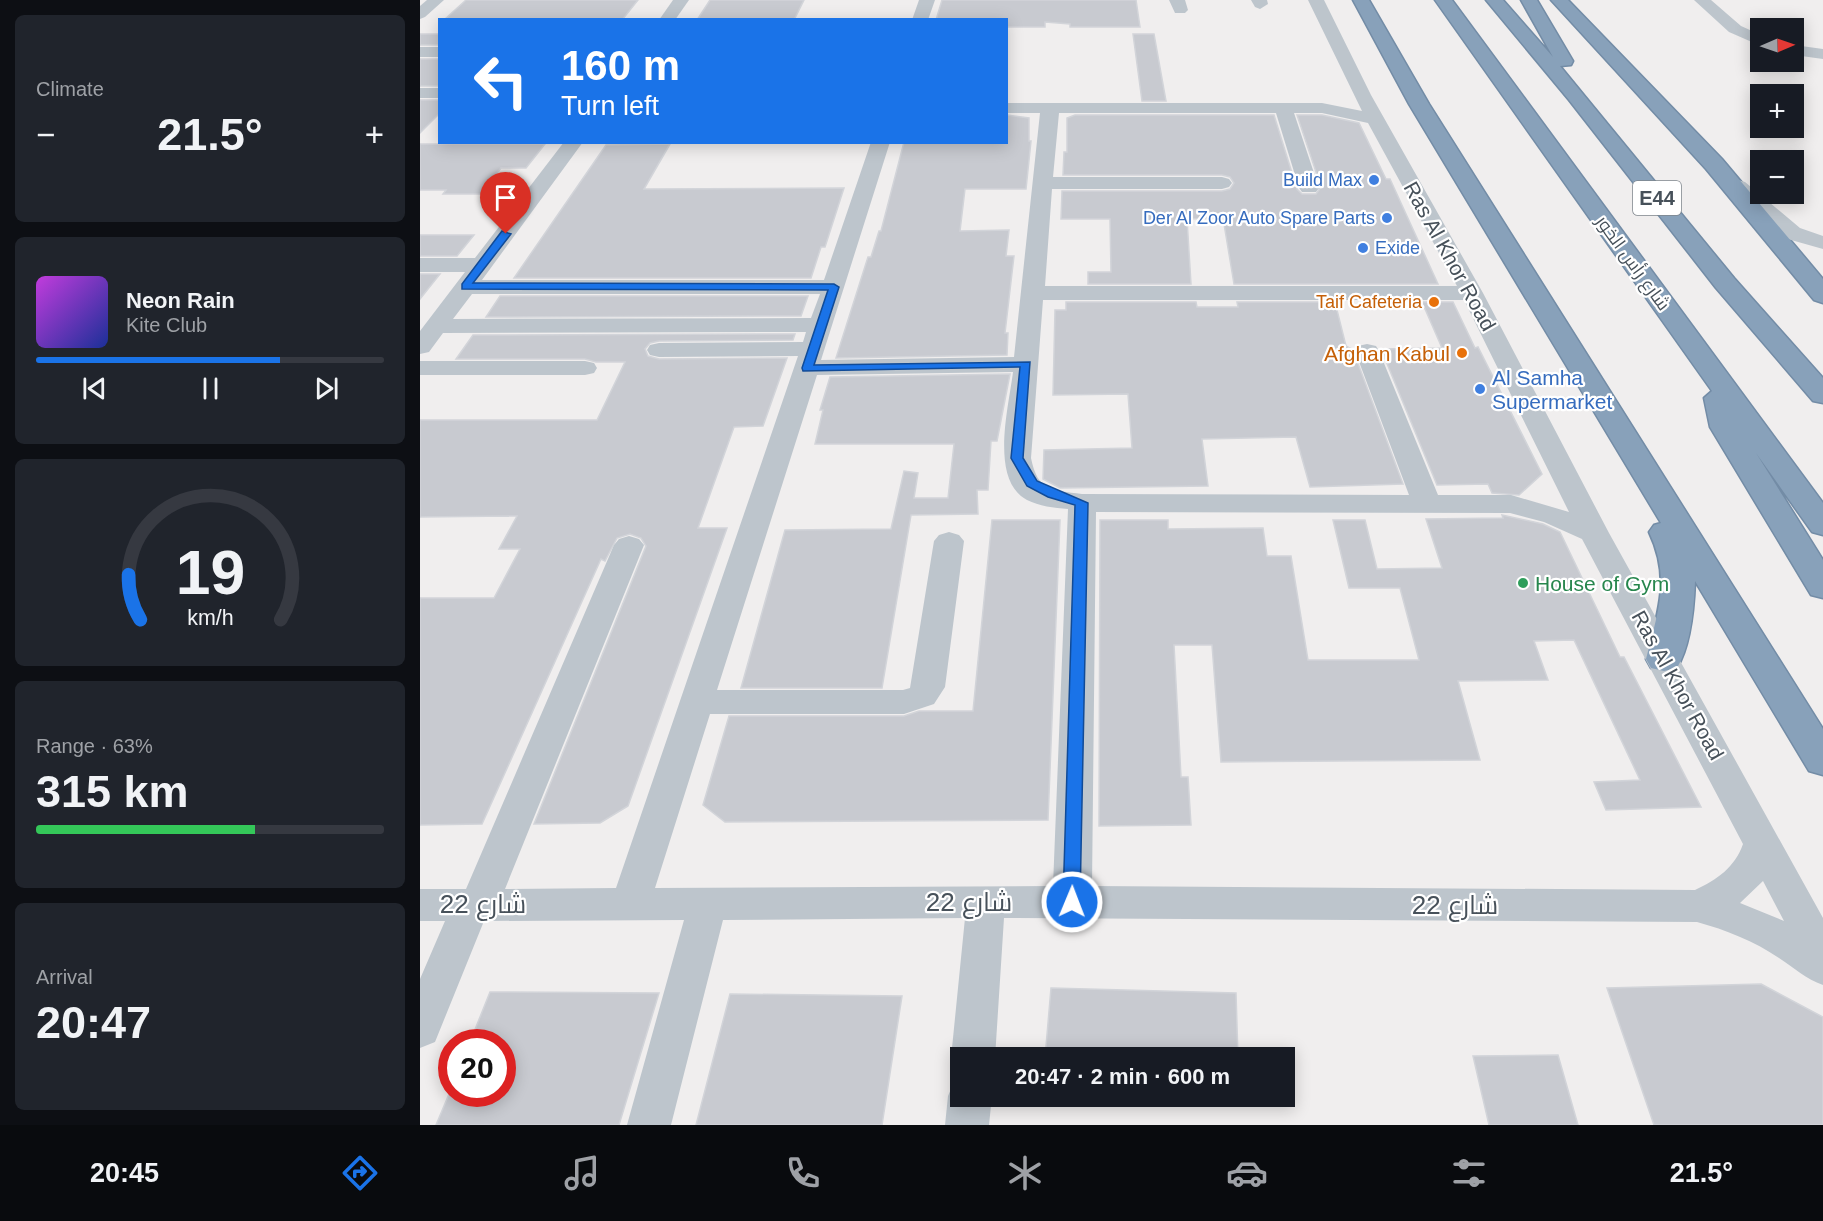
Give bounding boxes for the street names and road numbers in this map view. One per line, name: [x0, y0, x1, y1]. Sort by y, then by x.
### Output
street label: Ras Al Khor Road: [1399, 177, 1501, 335]
road number: E44: [1633, 181, 1681, 215]
street label: شارع رأس الخور: [1590, 210, 1675, 315]
street label: Ras Al Khor Road: [1627, 606, 1729, 764]
street label: شارع 22: [926, 887, 1012, 919]
street label: شارع 22: [440, 889, 526, 921]
street label: شارع 22: [1412, 890, 1498, 922]

